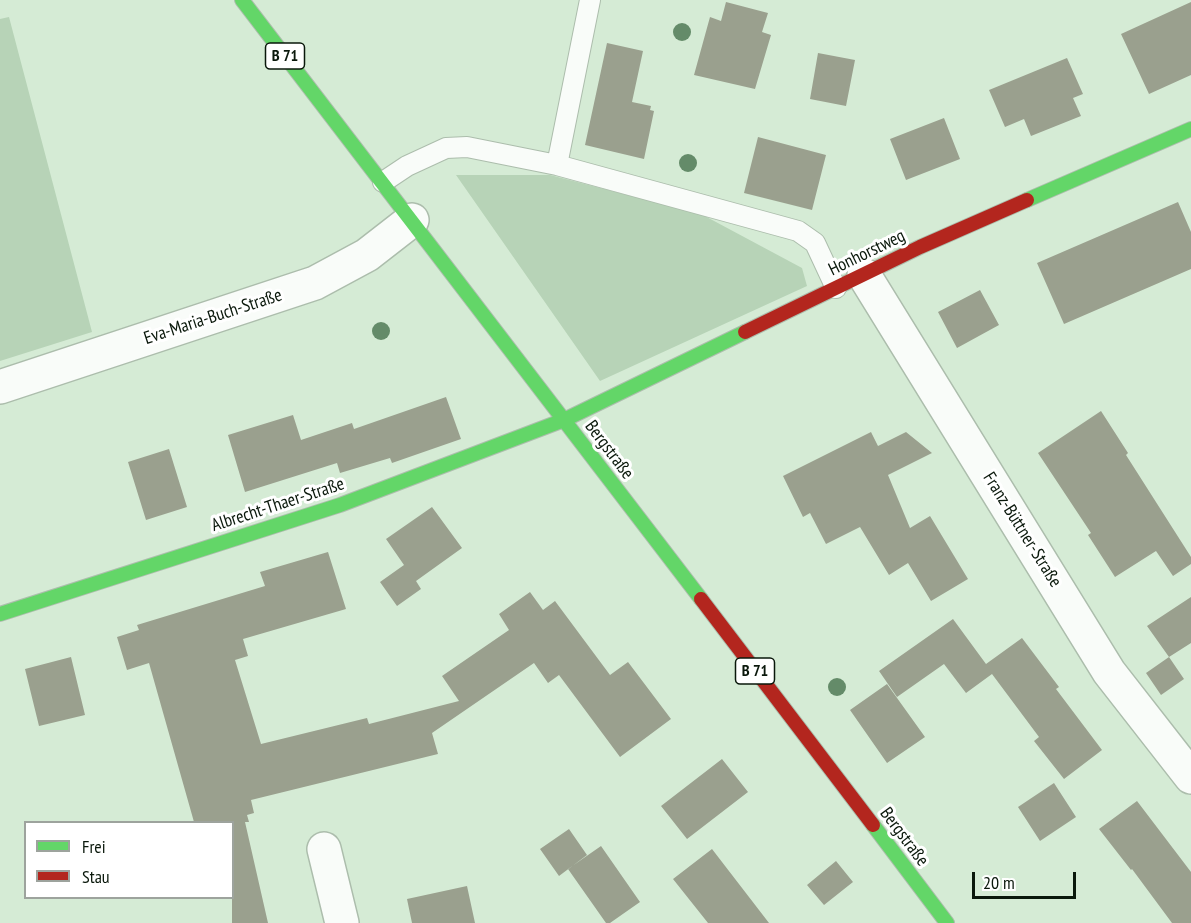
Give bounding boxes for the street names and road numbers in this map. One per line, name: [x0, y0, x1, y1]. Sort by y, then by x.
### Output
road number: B 71: [266, 43, 304, 69]
street label: Honhorstweg: [825, 225, 909, 281]
street label: Eva-Maria-Buch-Straße: [141, 284, 285, 350]
street label: Bergstraße: [580, 416, 638, 484]
street label: Franz-Büttner-Straße: [978, 469, 1066, 591]
street label: Albrecht-Thaer-Straße: [209, 473, 347, 537]
road number: B 71: [736, 658, 774, 684]
street label: Bergstraße: [875, 803, 933, 871]

